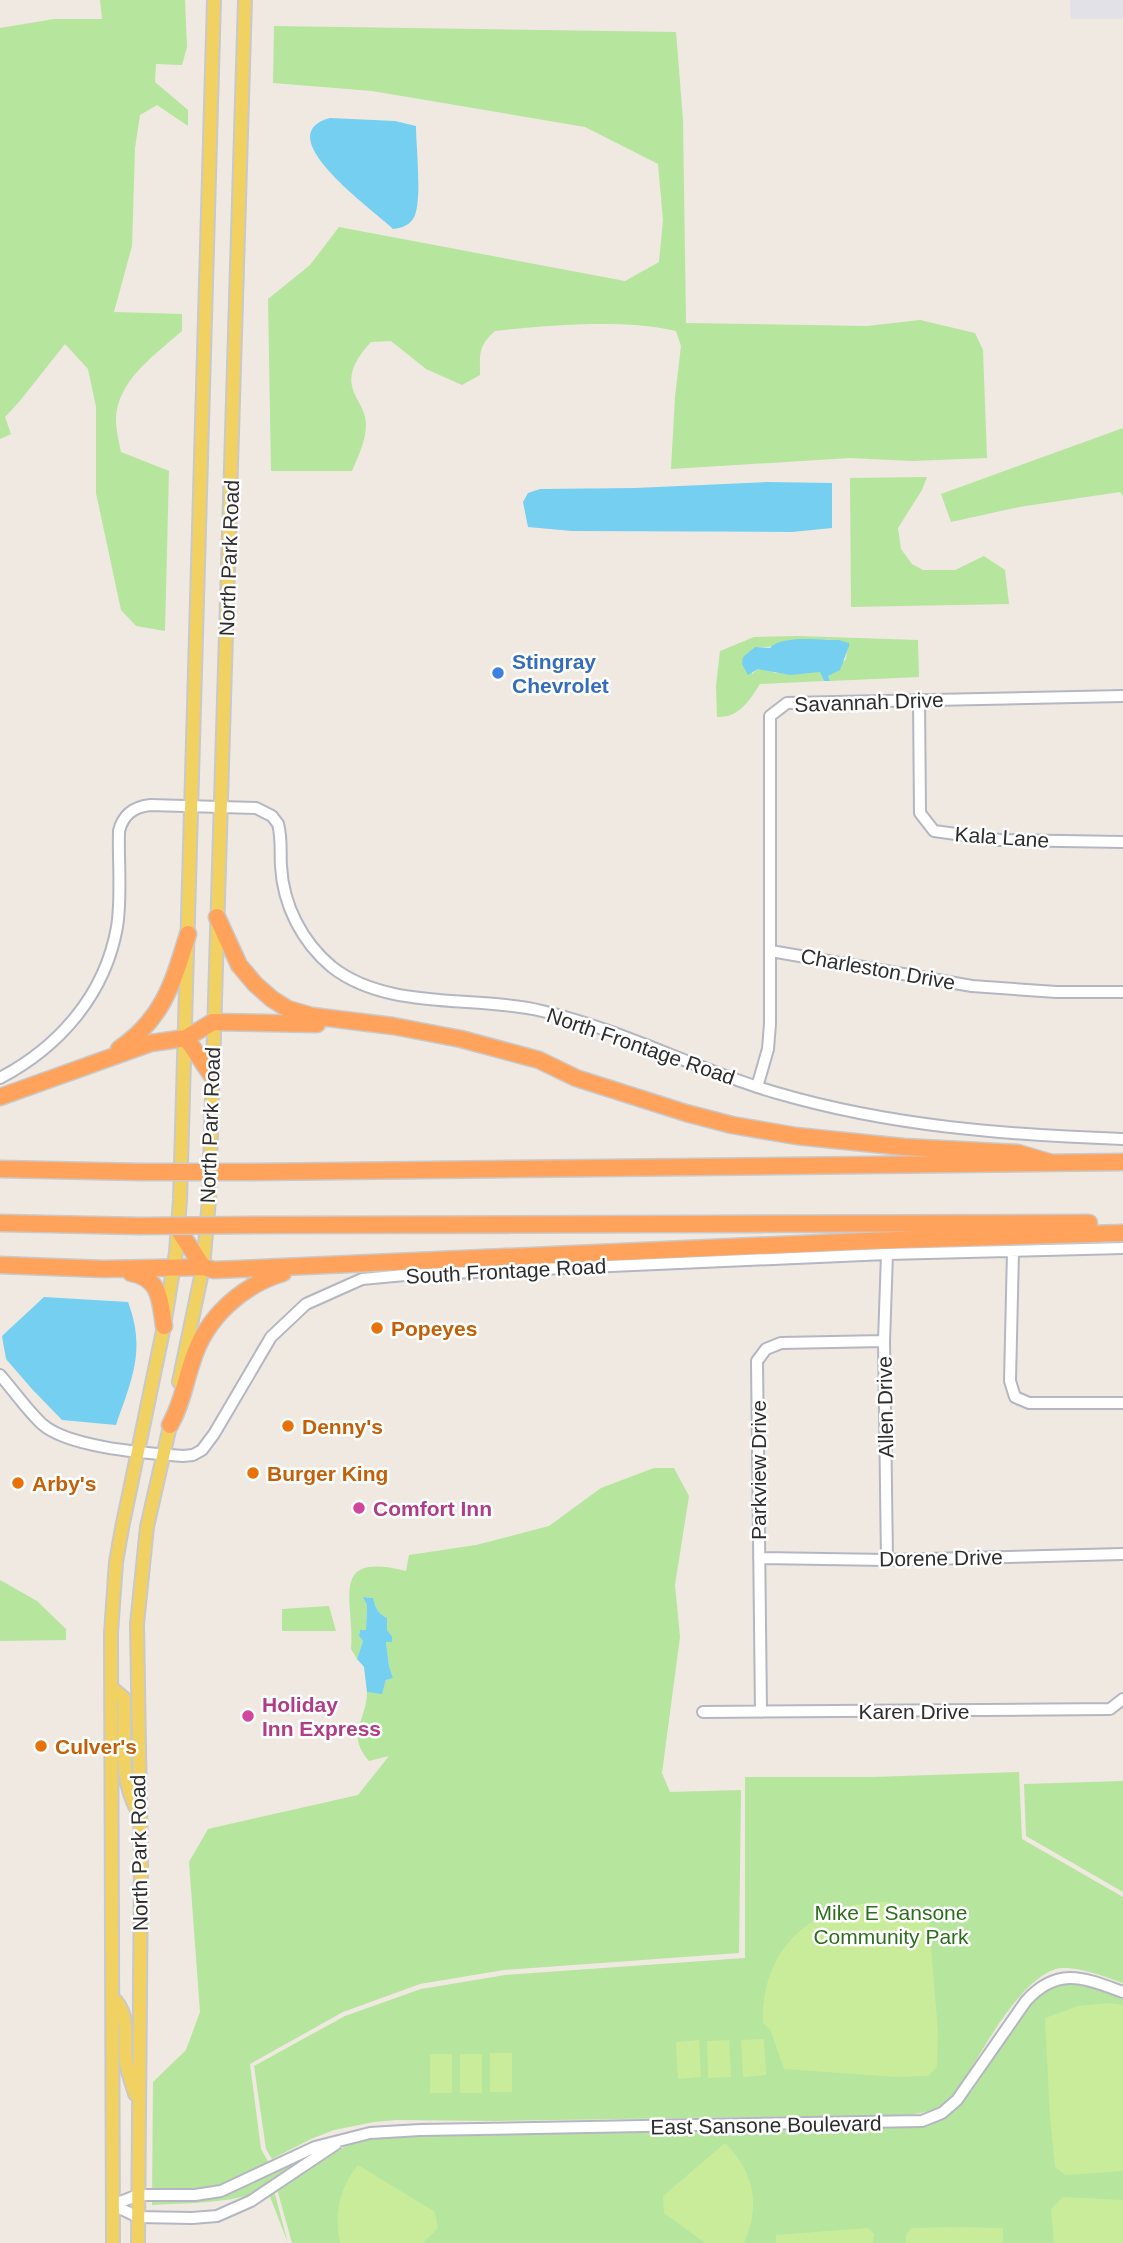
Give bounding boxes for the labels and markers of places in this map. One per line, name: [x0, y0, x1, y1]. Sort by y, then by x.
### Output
place label: Stingray Chevrolet: [512, 650, 609, 697]
marker: Stingray Chevrolet: [490, 665, 506, 681]
place label: Popeyes: [391, 1317, 477, 1340]
marker: Popeyes: [369, 1320, 385, 1336]
place label: Denny's: [302, 1415, 383, 1438]
marker: Denny's: [280, 1418, 296, 1434]
place label: Burger King: [267, 1462, 388, 1485]
marker: Burger King: [245, 1465, 261, 1481]
place label: Arby's: [32, 1472, 97, 1495]
marker: Arby's: [10, 1475, 26, 1491]
place label: Comfort Inn: [373, 1497, 492, 1520]
marker: Comfort Inn: [351, 1500, 367, 1516]
place label: Holiday Inn Express: [262, 1693, 381, 1740]
marker: Holiday Inn Express: [240, 1708, 256, 1724]
place label: Culver's: [55, 1735, 137, 1758]
marker: Culver's: [33, 1738, 49, 1754]

